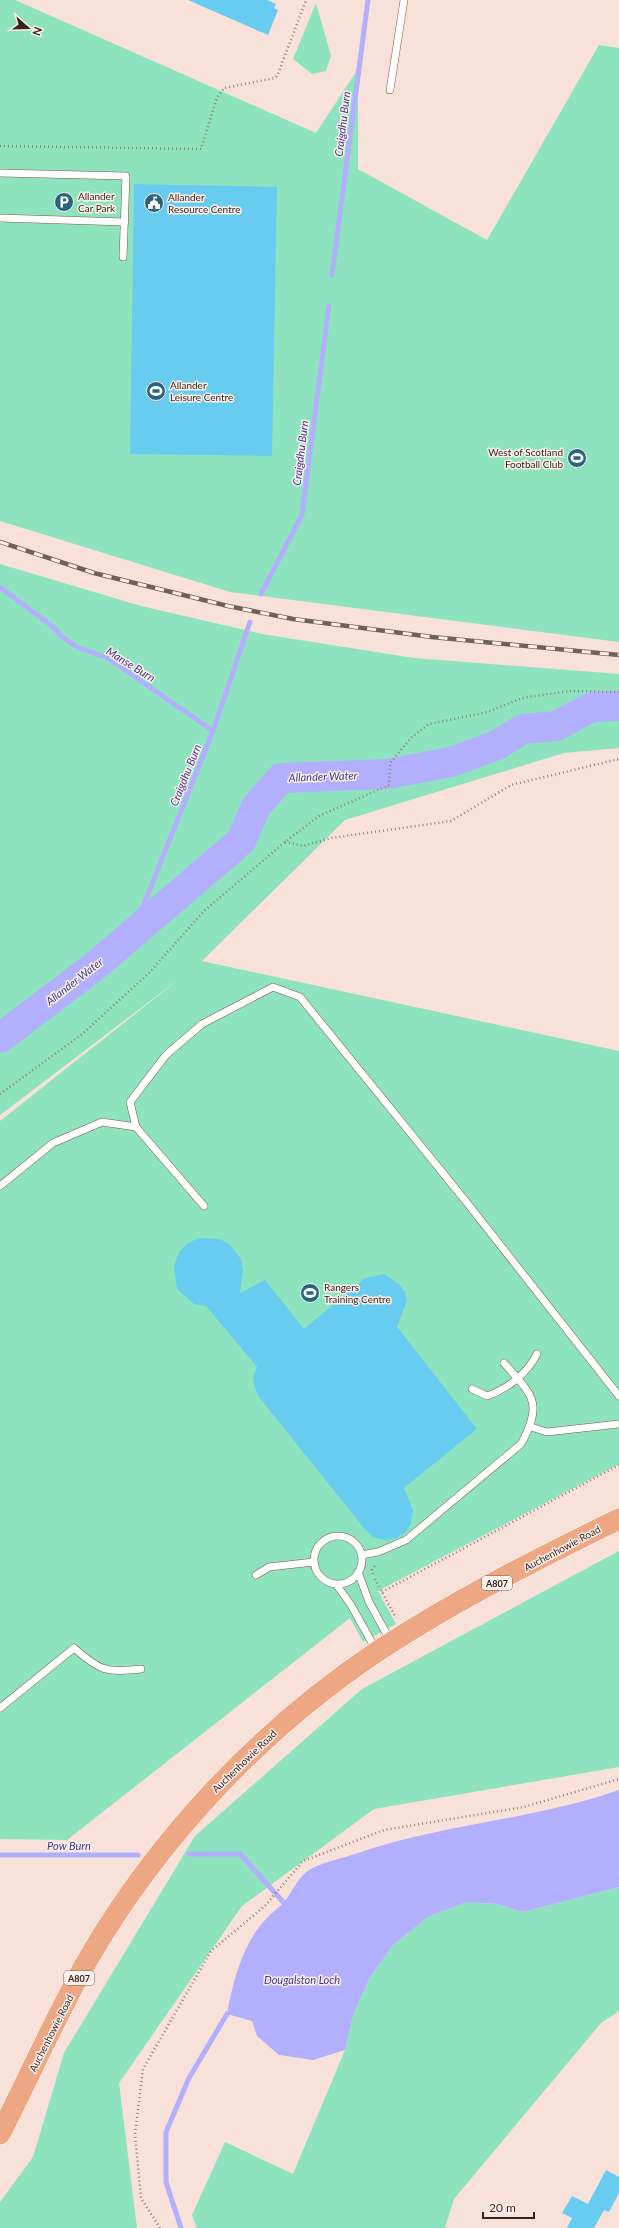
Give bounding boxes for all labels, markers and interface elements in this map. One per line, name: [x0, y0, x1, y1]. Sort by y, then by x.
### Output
north arrow: [8, 8, 48, 48]
text: N: [30, 25, 45, 38]
water label: Craigdhu Burn: [332, 90, 352, 157]
place label: Allander Car Park: [78, 190, 116, 214]
parking icon: Allander Car Park: [53, 191, 75, 213]
place label: Allander Resource Centre: [168, 191, 240, 215]
public building icon: Allander Resource Centre: [143, 192, 165, 214]
place label: Allander Leisure Centre: [170, 379, 233, 403]
sports icon: Allander Leisure Centre: [145, 380, 167, 402]
water label: Craigdhu Burn: [290, 419, 310, 486]
place label: West of Scotland Football Club: [488, 446, 563, 470]
sports icon: West of Scotland Football Club: [566, 447, 588, 469]
water label: Manse Burn: [104, 644, 158, 684]
water label: Craigdhu Burn: [167, 742, 203, 808]
water label: Allander Water: [287, 768, 358, 784]
water label: Allander Water: [42, 955, 105, 1008]
place label: Rangers Training Centre: [324, 1281, 391, 1305]
sports icon: Rangers Training Centre: [299, 1282, 321, 1304]
street label: Auchenhowie Road: [522, 1523, 602, 1573]
road number: A807: [482, 1576, 512, 1590]
street label: Auchenhowie Road: [209, 1727, 279, 1795]
water label: Pow Burn: [47, 1839, 91, 1852]
road number: A807: [64, 1971, 94, 1985]
water label: Dougalston Loch: [264, 1973, 340, 1986]
street label: Auchenhowie Road: [26, 1992, 76, 2074]
scale bar: [483, 2194, 534, 2220]
text: 20 m: [489, 2200, 516, 2215]

